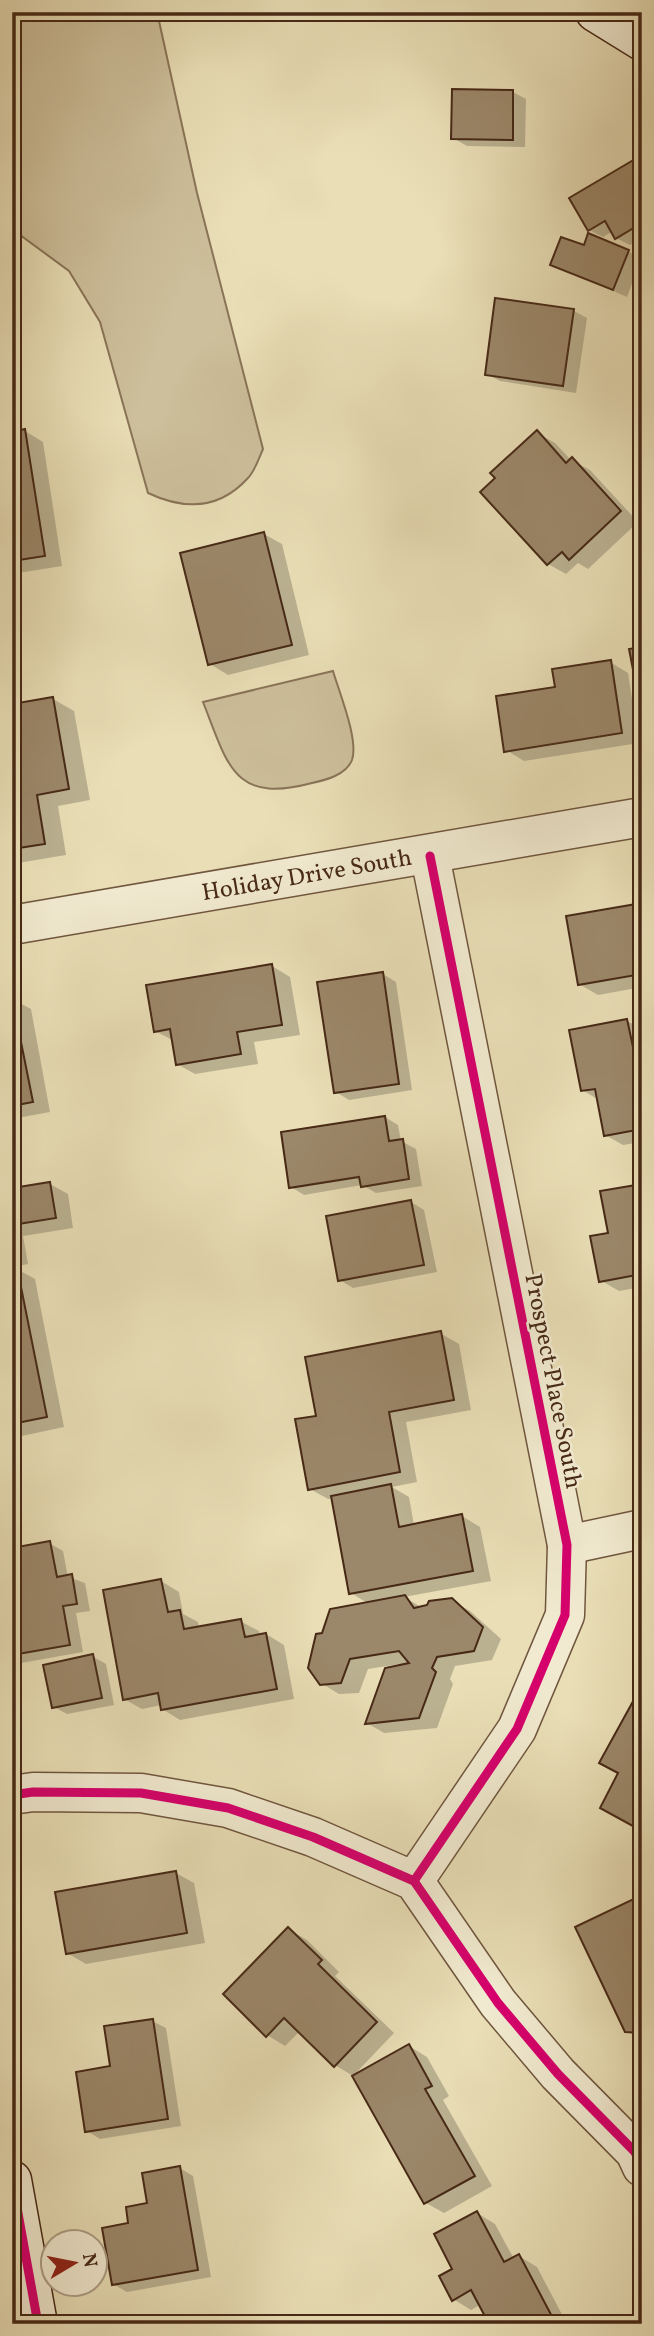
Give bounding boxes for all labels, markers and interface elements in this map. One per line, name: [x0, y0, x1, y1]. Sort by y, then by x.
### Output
street label: Holiday Drive South: [199, 842, 415, 911]
street label: Prospect Place South: [515, 1271, 590, 1492]
north arrow: [38, 2228, 108, 2298]
text: N: [75, 2251, 103, 2270]

